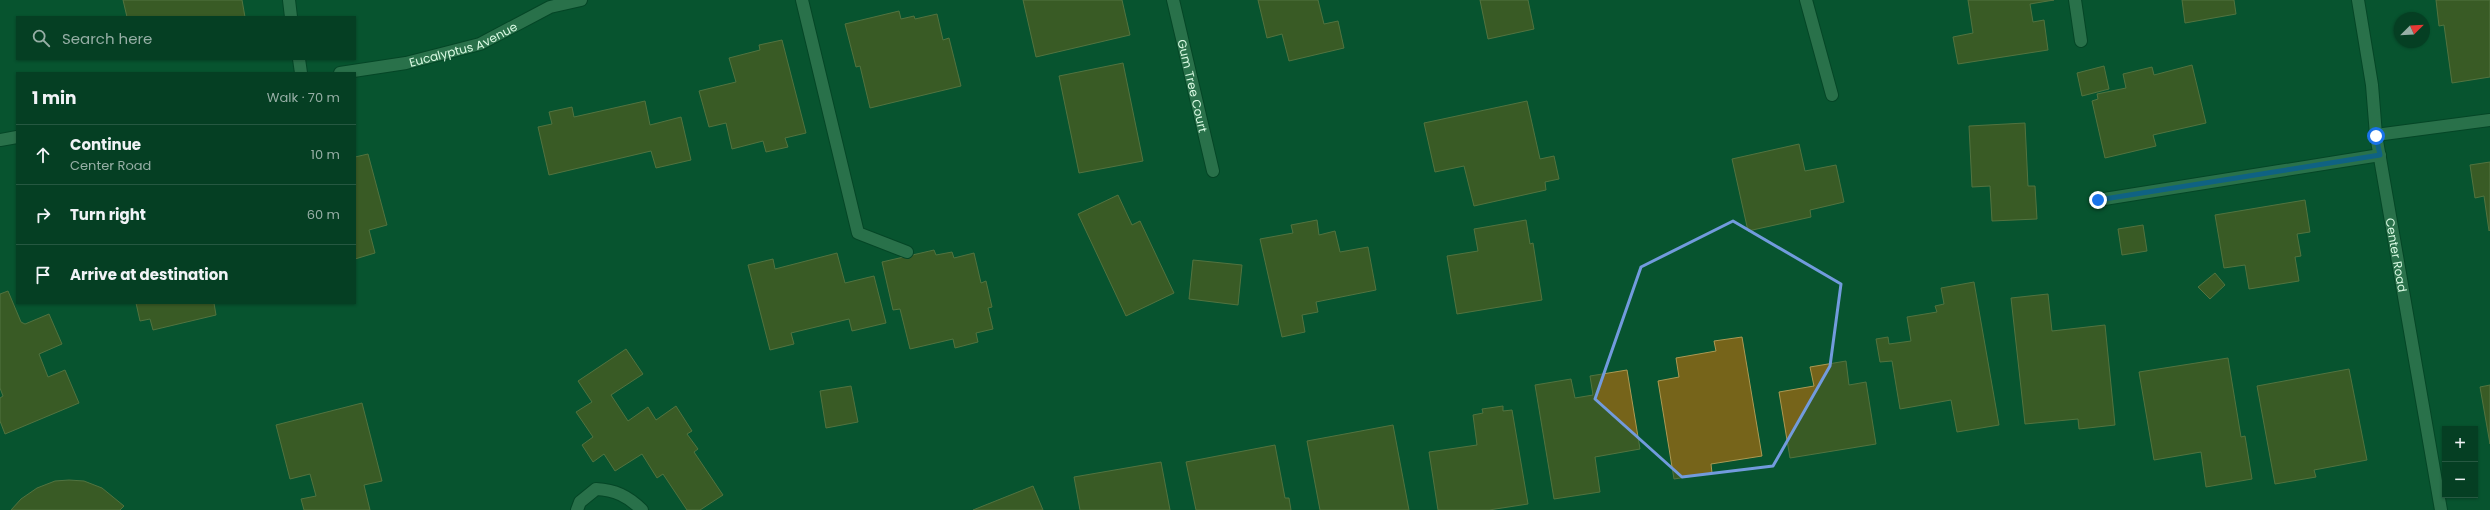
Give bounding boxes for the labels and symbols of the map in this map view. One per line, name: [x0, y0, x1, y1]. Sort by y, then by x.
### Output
north arrow: [2394, 12, 2430, 48]
street label: Eucalyptus Avenue: [407, 17, 520, 70]
street label: Gum Tree Court: [1174, 37, 1212, 134]
route start: [2367, 127, 2385, 145]
route end: [2089, 191, 2107, 209]
street label: Center Road: [2382, 216, 2412, 293]

